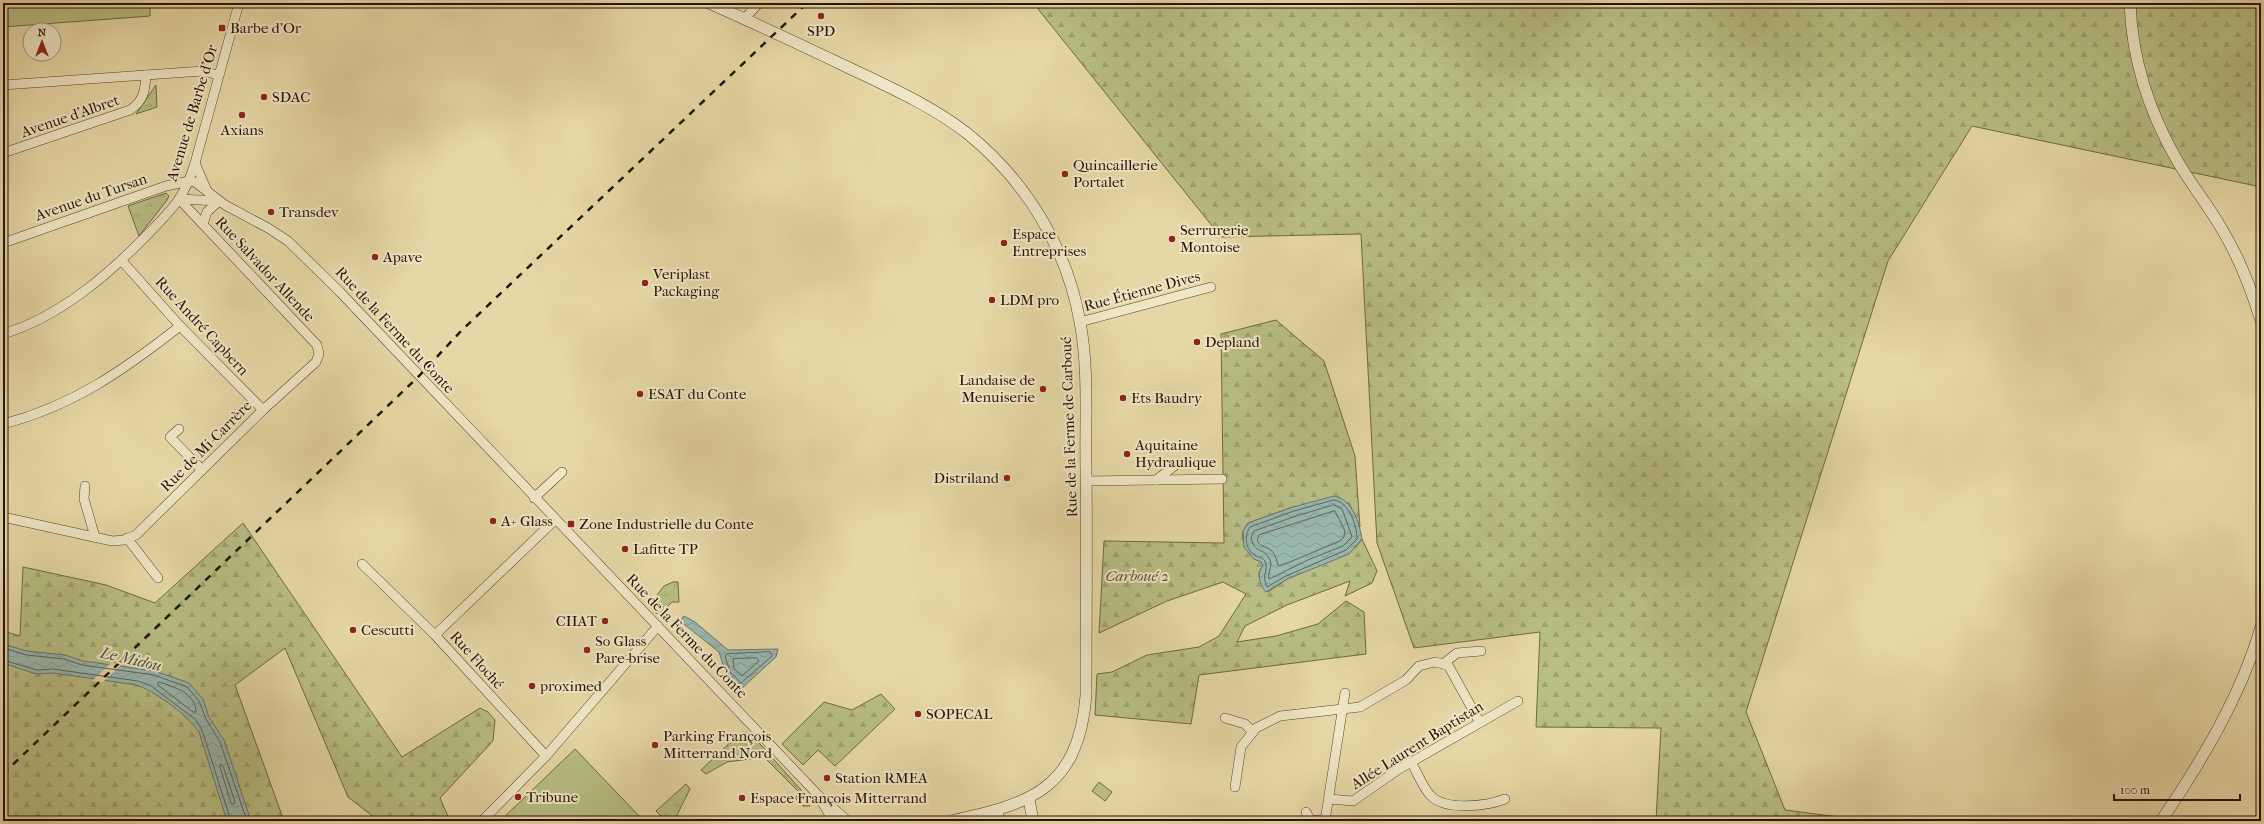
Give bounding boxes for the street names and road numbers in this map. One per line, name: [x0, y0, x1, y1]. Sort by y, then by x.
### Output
street label: Avenue de Barbe d'Or: [162, 42, 221, 184]
street label: Avenue d'Albret: [17, 91, 122, 142]
street label: Avenue du Tursan: [32, 169, 150, 225]
street label: Rue Salvador Allende: [212, 213, 319, 326]
street label: Rue de la Ferme du Conte: [332, 263, 459, 397]
street label: Rue Étienne Dives: [1082, 267, 1203, 315]
street label: Rue André Capbern: [152, 273, 253, 379]
street label: Rue de la Ferme de Carboué: [1057, 336, 1081, 518]
street label: Rue de Mi-Carrère: [157, 396, 256, 495]
street label: Rue de la Ferme du Conte: [623, 570, 752, 703]
street label: Rue Floché: [446, 627, 508, 693]
street label: Allée Laurent Baptistan: [1347, 697, 1487, 794]

